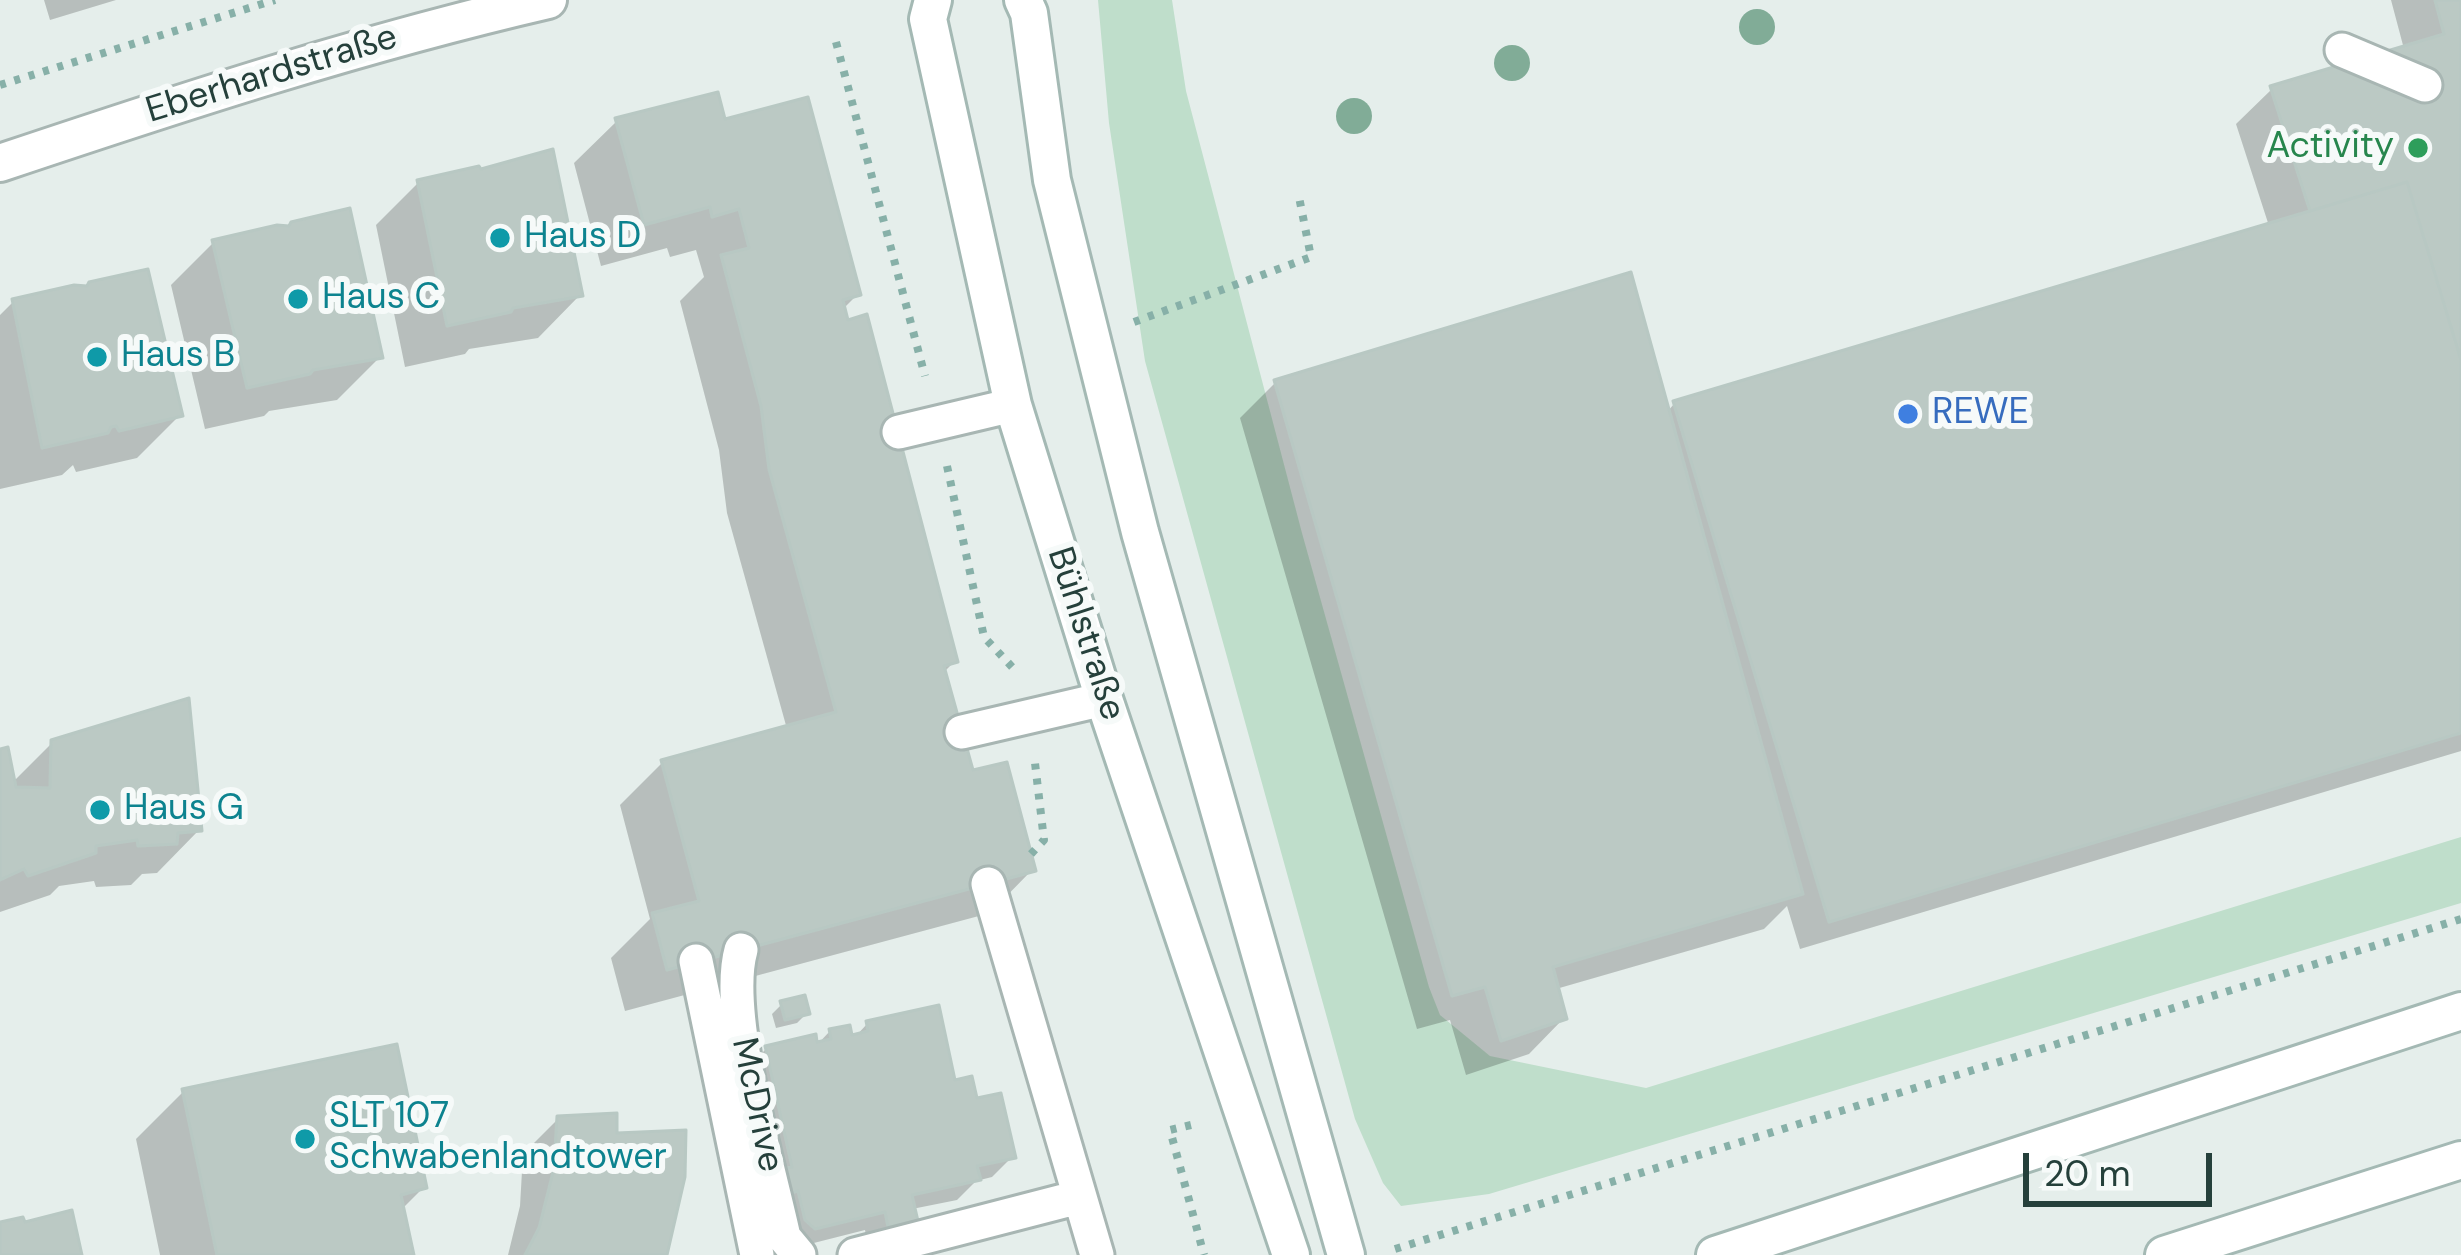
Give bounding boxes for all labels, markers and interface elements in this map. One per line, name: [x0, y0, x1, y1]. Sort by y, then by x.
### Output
street label: Eberhardstraße: [141, 16, 403, 134]
place label: Activity: [2266, 126, 2394, 170]
marker: Activity: [2405, 135, 2431, 161]
place label: Haus D: [524, 216, 641, 260]
marker: Haus D: [487, 225, 513, 251]
place label: Haus C: [322, 277, 440, 321]
marker: Haus C: [285, 286, 311, 312]
place label: Haus B: [121, 335, 235, 379]
marker: Haus B: [84, 344, 110, 370]
place label: REWE: [1932, 392, 2029, 436]
marker: REWE: [1895, 401, 1921, 427]
street label: Bühlstraße: [1037, 542, 1133, 726]
place label: Haus G: [124, 788, 244, 832]
marker: Haus G: [87, 797, 113, 823]
street label: McDrive: [721, 1034, 791, 1176]
place label: SLT 107 Schwabenlandtower: [329, 1096, 667, 1181]
marker: SLT 107 Schwabenlandtower: [292, 1126, 318, 1152]
scale bar: [2029, 1129, 2218, 1203]
text: 20 m: [2044, 1150, 2131, 1197]

